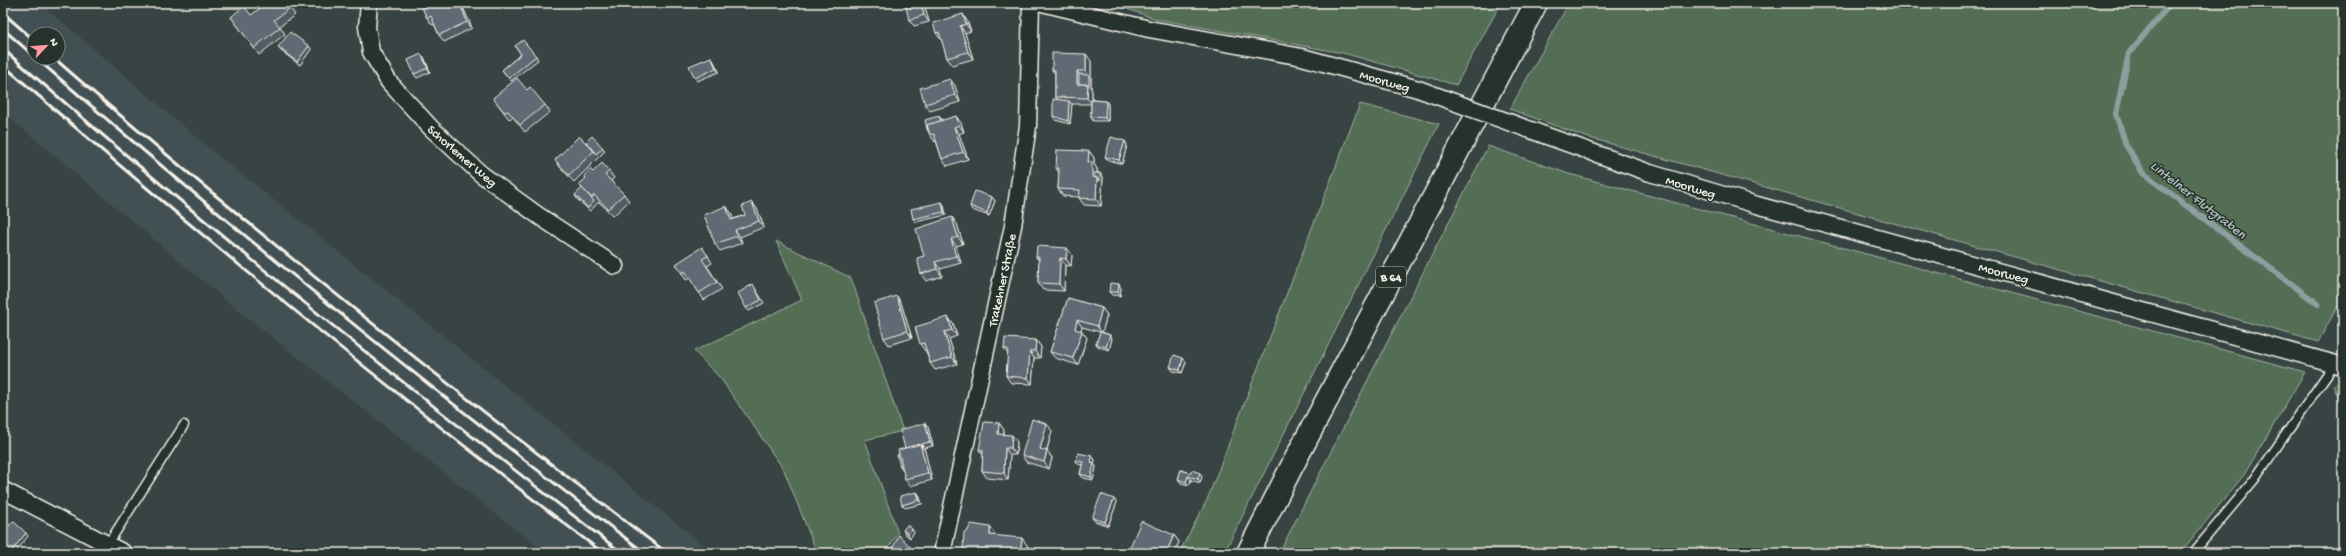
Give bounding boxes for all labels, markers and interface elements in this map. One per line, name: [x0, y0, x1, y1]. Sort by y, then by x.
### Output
north arrow: [26, 26, 66, 66]
text: N: [46, 37, 60, 48]
street label: Moorweg: [1358, 68, 1411, 97]
street label: Schorlemer Weg: [424, 123, 499, 191]
water label: Lintelner Flutgraben: [2146, 158, 2249, 244]
street label: Moorweg: [1664, 174, 1717, 203]
street label: Trakehner Straße: [986, 232, 1021, 329]
street label: Moorweg: [1977, 261, 2030, 288]
road number: B 64: [1376, 267, 1406, 287]

